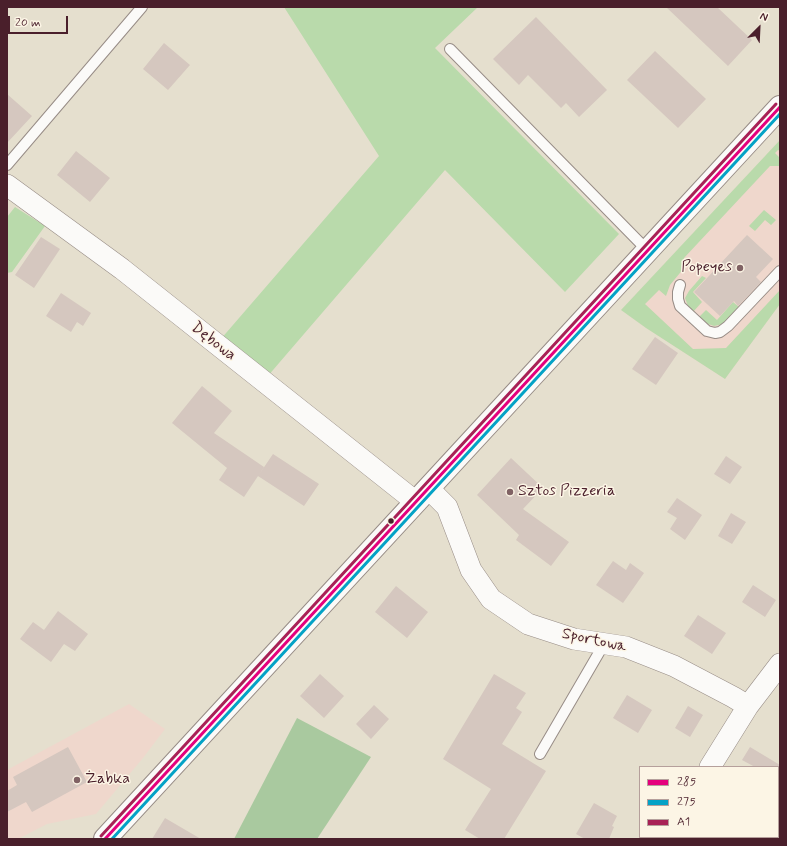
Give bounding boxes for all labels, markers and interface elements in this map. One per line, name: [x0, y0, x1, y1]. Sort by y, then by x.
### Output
scale bar: [10, 8, 70, 34]
north arrow: [739, 8, 779, 48]
text: N: [758, 9, 770, 25]
text: 20 m: [15, 15, 41, 31]
place label: Popeyes: [681, 258, 732, 278]
marker: Popeyes: [735, 263, 745, 273]
street label: Dębowa: [187, 318, 239, 366]
place label: Sztos Pizzeria: [518, 482, 615, 502]
marker: Sztos Pizzeria: [505, 487, 515, 497]
unlabelled marker: [386, 516, 396, 526]
street label: Sportowa: [560, 625, 628, 657]
legend: [639, 766, 779, 838]
place label: Żabka: [85, 770, 130, 790]
text: 285: [677, 774, 696, 790]
marker: Żabka: [72, 775, 82, 785]
text: 275: [677, 794, 696, 810]
text: A1: [677, 814, 690, 830]

